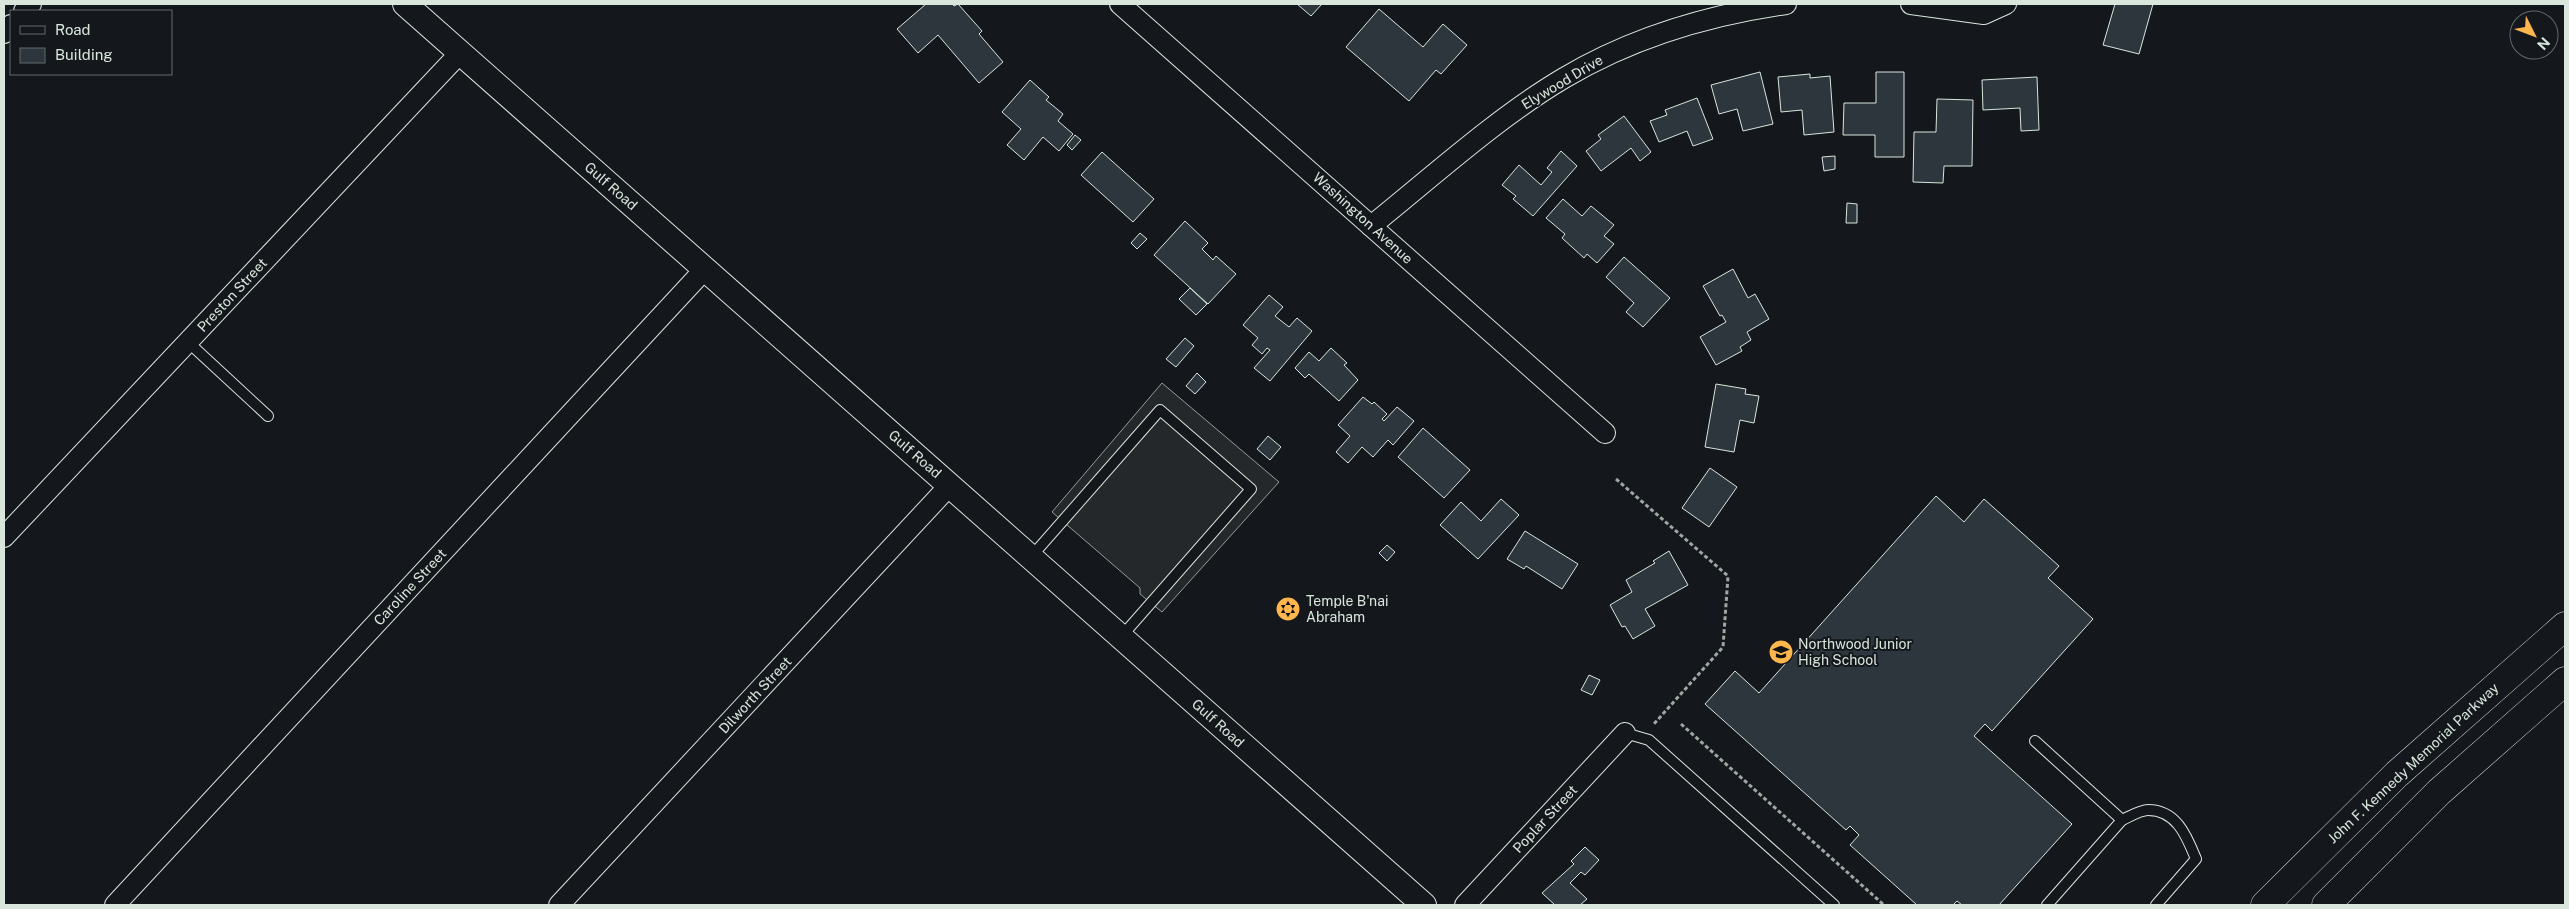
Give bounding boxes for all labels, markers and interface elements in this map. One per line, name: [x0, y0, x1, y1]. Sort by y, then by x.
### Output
legend: [10, 10, 172, 75]
north arrow: [2509, 10, 2559, 60]
text: Road: [55, 21, 91, 38]
text: N: [2534, 34, 2553, 53]
text: Building: [55, 46, 113, 63]
street label: Elywood Drive: [1518, 51, 1606, 113]
street label: Gulf Road: [581, 159, 641, 213]
street label: Washington Avenue: [1310, 169, 1416, 267]
street label: Preston Street: [194, 255, 270, 335]
street label: Gulf Road: [885, 427, 945, 481]
street label: Caroline Street: [371, 546, 449, 628]
place label: Temple B'nai Abraham: [1306, 593, 1388, 625]
synagogue icon: Temple B'nai Abraham: [1275, 596, 1301, 622]
place label: Northwood Junior High School: [1798, 636, 1912, 668]
school or university icon: Northwood Junior High School: [1768, 639, 1794, 665]
street label: Dilworth Street: [715, 653, 795, 737]
street label: John F. Kennedy Memorial Parkway: [2324, 679, 2502, 846]
street label: Gulf Road: [1189, 695, 1247, 751]
street label: Poplar Street: [1510, 782, 1580, 856]

